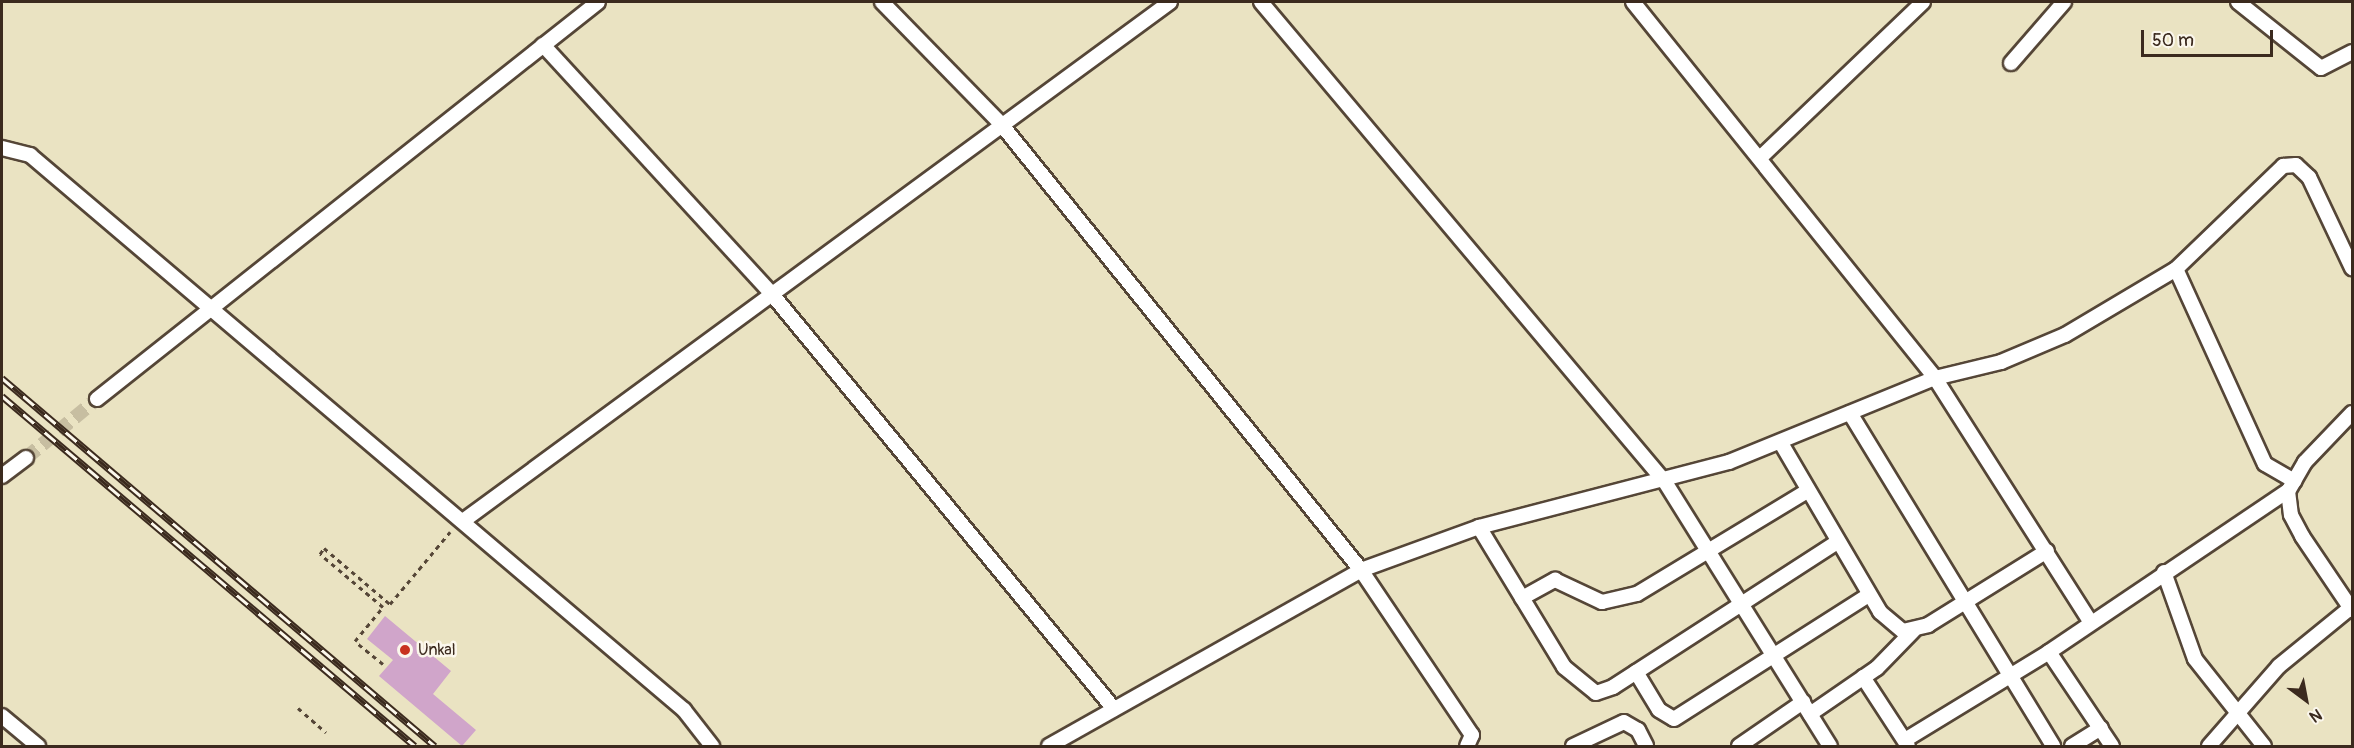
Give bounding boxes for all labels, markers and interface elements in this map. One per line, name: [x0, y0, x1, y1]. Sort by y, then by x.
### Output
scale bar: [2144, 18, 2276, 56]
text: 50 m: [2152, 29, 2194, 52]
place label: Unkal: [418, 640, 456, 660]
marker: Unkal: [396, 641, 414, 659]
north arrow: [2276, 670, 2336, 730]
text: N: [2306, 704, 2325, 727]

